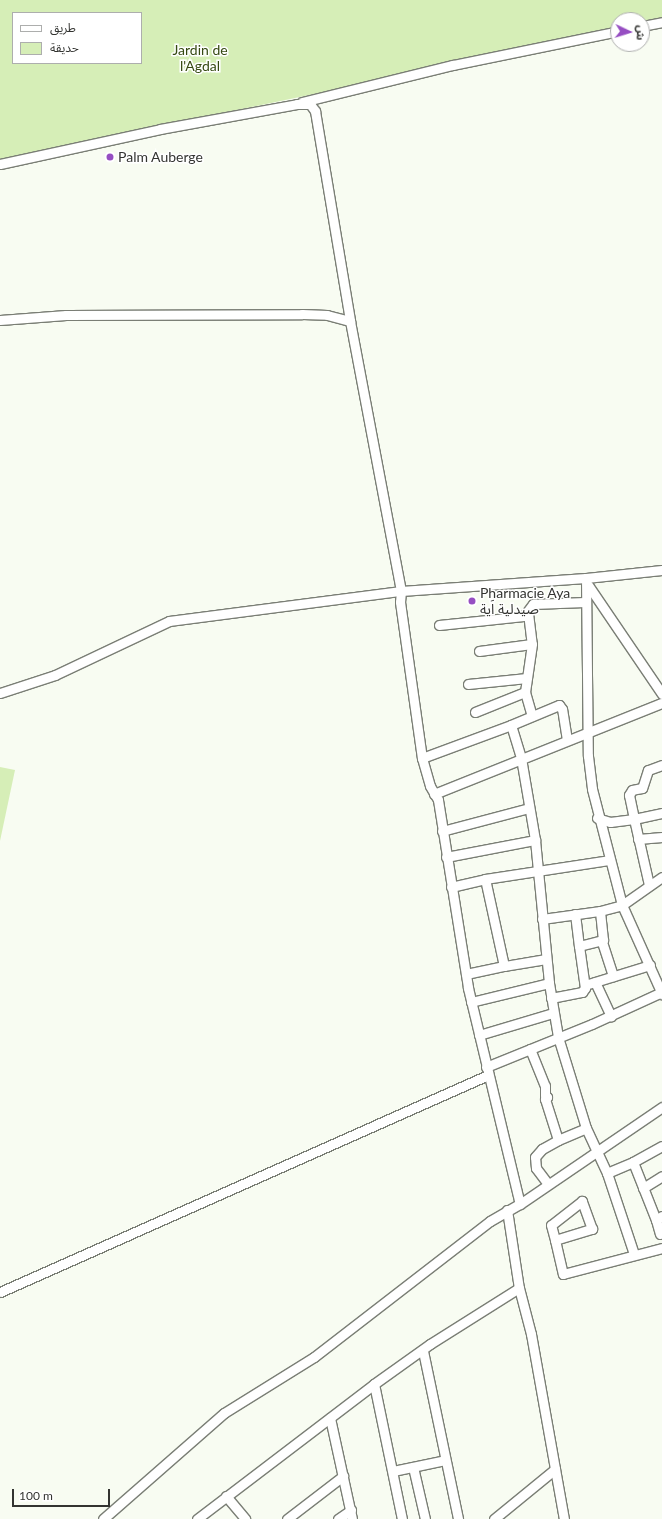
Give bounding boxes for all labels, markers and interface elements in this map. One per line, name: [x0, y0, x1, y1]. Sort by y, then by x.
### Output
legend: [12, 12, 142, 64]
north arrow: [610, 12, 650, 52]
text: طريق: [50, 20, 76, 35]
text: ش: [634, 25, 648, 41]
text: حديقة: [50, 40, 79, 55]
park label: Jardin de l'Agdal: [172, 42, 228, 74]
place label: Palm Auberge: [118, 149, 203, 165]
marker: Palm Auberge: [105, 152, 115, 162]
place label: Pharmacie Aya صيدلية اَية: [480, 585, 571, 618]
marker: Pharmacie Aya صيدلية اَية: [467, 596, 477, 606]
scale bar: [14, 1481, 112, 1507]
text: 100 m: [19, 1488, 53, 1503]

